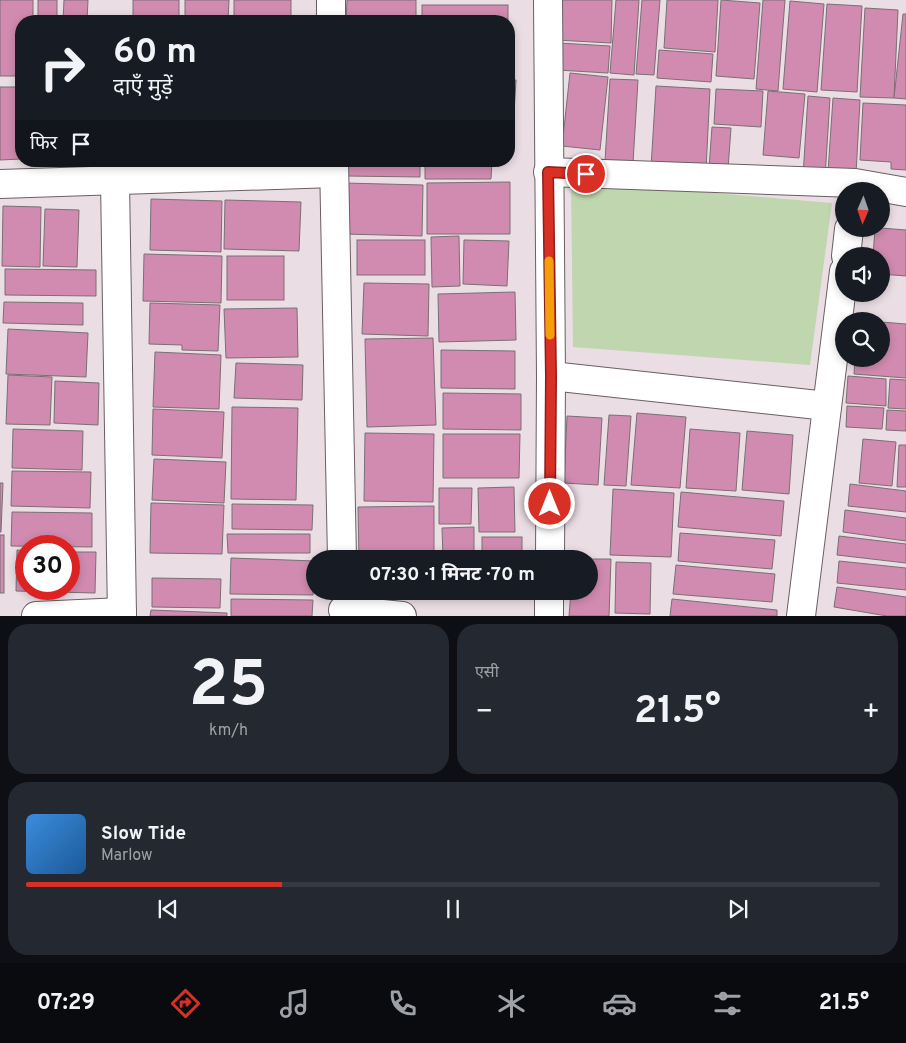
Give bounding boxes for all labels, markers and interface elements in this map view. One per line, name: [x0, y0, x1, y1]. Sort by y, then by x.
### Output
text: 60 m: [113, 31, 197, 75]
icon: right: [30, 35, 95, 100]
text: दाएँ मुड़ें: [113, 75, 173, 102]
icon: arrive: [67, 130, 95, 158]
text: फिर: [30, 132, 57, 156]
pin: [565, 153, 607, 195]
icon: arrive: [572, 160, 600, 188]
north arrow: [835, 182, 890, 238]
map controls: [835, 182, 890, 367]
button: sound: [835, 247, 890, 302]
button: search: [835, 312, 890, 367]
position arrow: [523, 477, 575, 529]
speed limit sign: 30: [15, 535, 80, 600]
text: 07:30 · 1 मिनट · 70 m: [369, 563, 535, 587]
text: 25: [189, 647, 268, 729]
text: एसी: [475, 663, 499, 683]
text: 21.5°: [634, 688, 721, 737]
text: −: [475, 695, 493, 731]
text: +: [862, 695, 880, 731]
text: km/h: [209, 721, 248, 741]
text: Slow Tide: [101, 822, 186, 846]
text: Marlow: [101, 846, 153, 866]
icon: previous: [154, 895, 182, 923]
icon: pause: [439, 895, 467, 923]
icon: next: [724, 895, 752, 923]
icon: directions: [168, 986, 203, 1021]
icon: music: [277, 986, 312, 1021]
icon: phone: [385, 986, 420, 1021]
icon: climate: [494, 986, 529, 1021]
icon: car: [602, 986, 637, 1021]
icon: filters: [710, 986, 745, 1021]
text: 07:29: [37, 990, 95, 1017]
text: 21.5°: [819, 990, 869, 1017]

